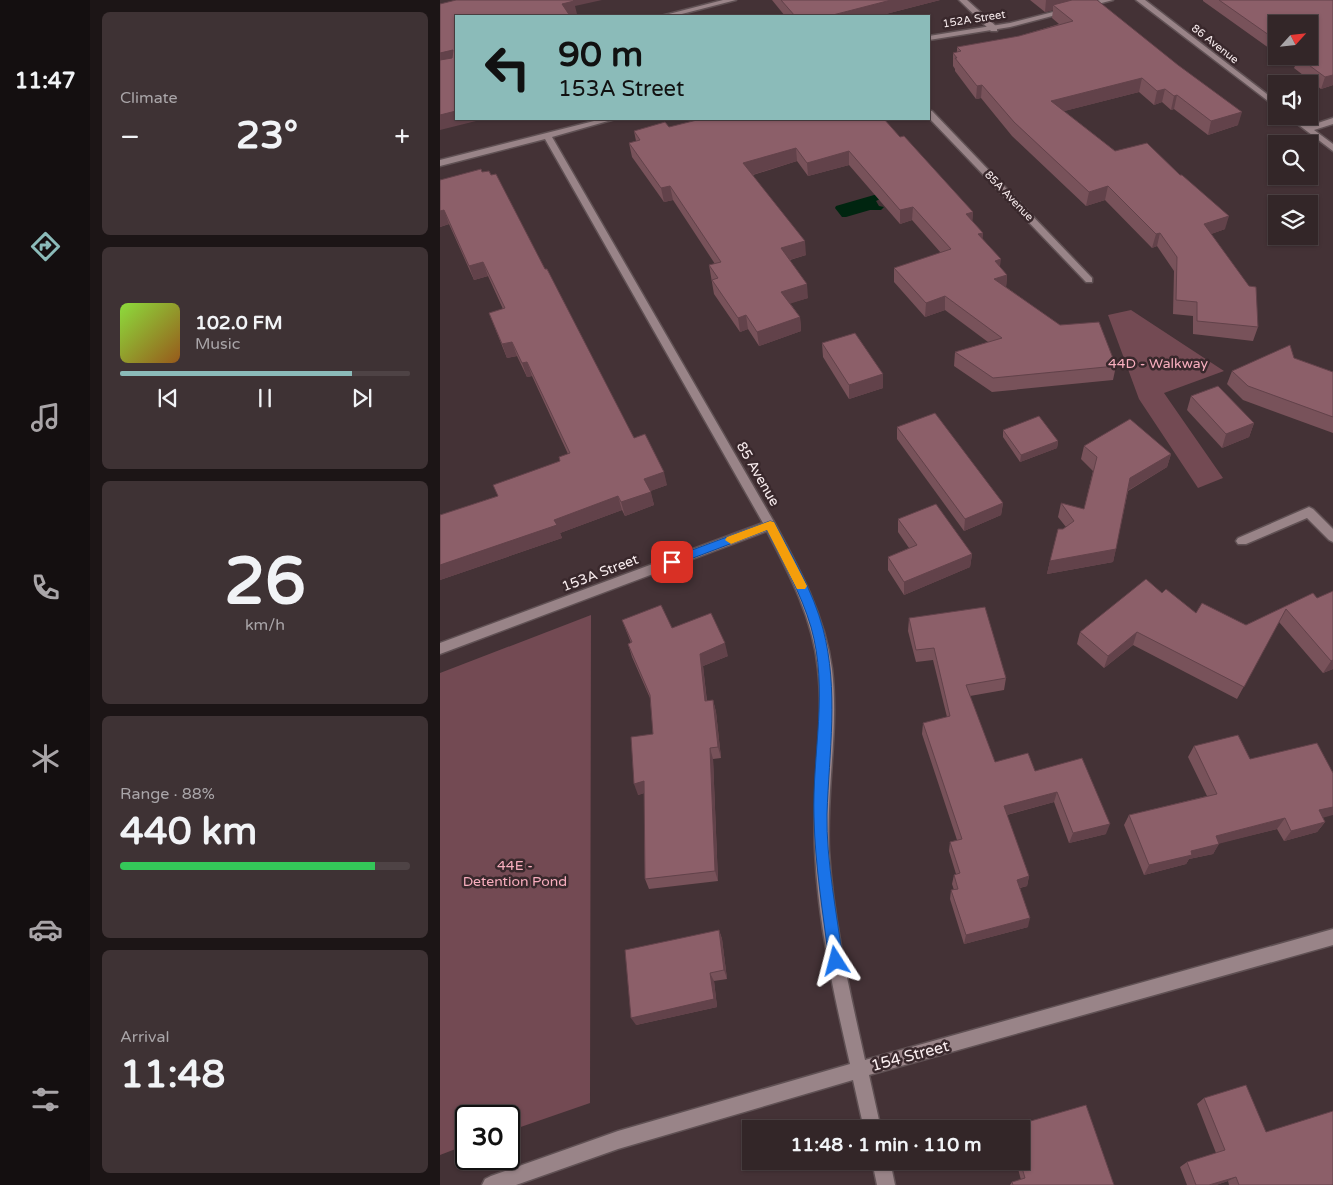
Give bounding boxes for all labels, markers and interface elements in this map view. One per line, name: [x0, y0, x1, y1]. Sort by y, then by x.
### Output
street label: 152A Street: [942, 8, 1006, 30]
north arrow: [1268, 15, 1318, 65]
map controls: [1268, 15, 1318, 245]
street label: 86 Avenue: [1189, 22, 1241, 66]
text: 90 m: [558, 34, 643, 76]
icon: left: [475, 35, 540, 100]
text: 11:47: [15, 68, 75, 94]
button: sound: [1268, 75, 1318, 125]
text: 153A Street: [558, 76, 684, 102]
text: Climate: [120, 88, 178, 108]
text: 23°: [236, 113, 298, 159]
text: −: [120, 120, 140, 154]
text: +: [394, 120, 410, 154]
button: search: [1268, 135, 1318, 185]
street label: 85A Avenue: [982, 168, 1036, 224]
button: layers: [1268, 195, 1318, 245]
icon: directions: [28, 229, 63, 264]
text: 102.0 FM: [195, 312, 283, 334]
text: Music: [195, 334, 240, 354]
park label: 44D - Walkway: [1108, 355, 1208, 372]
icon: previous: [154, 384, 182, 412]
icon: pause: [251, 384, 279, 412]
icon: next: [348, 384, 376, 412]
icon: music: [28, 400, 63, 435]
street label: 85 Avenue: [733, 439, 783, 509]
pin: [651, 541, 693, 583]
text: 26: [224, 543, 306, 622]
icon: arrive: [658, 548, 686, 576]
street label: 153A Street: [559, 550, 641, 595]
icon: phone: [28, 570, 63, 605]
text: km/h: [245, 615, 285, 635]
icon: climate: [28, 741, 63, 776]
text: Range · 88%: [120, 784, 215, 804]
text: 440 km: [120, 809, 257, 855]
park label: 44E - Detention Pond: [463, 857, 567, 890]
icon: car: [28, 912, 63, 947]
position arrow: [809, 934, 861, 986]
text: Arrival: [120, 1027, 169, 1047]
street label: 154 Street: [869, 1036, 951, 1076]
text: 11:48: [120, 1052, 225, 1098]
icon: filters: [28, 1082, 63, 1117]
speed limit sign: 30: [455, 1105, 520, 1170]
text: 11:48 · 1 min · 110 m: [790, 1134, 982, 1156]

